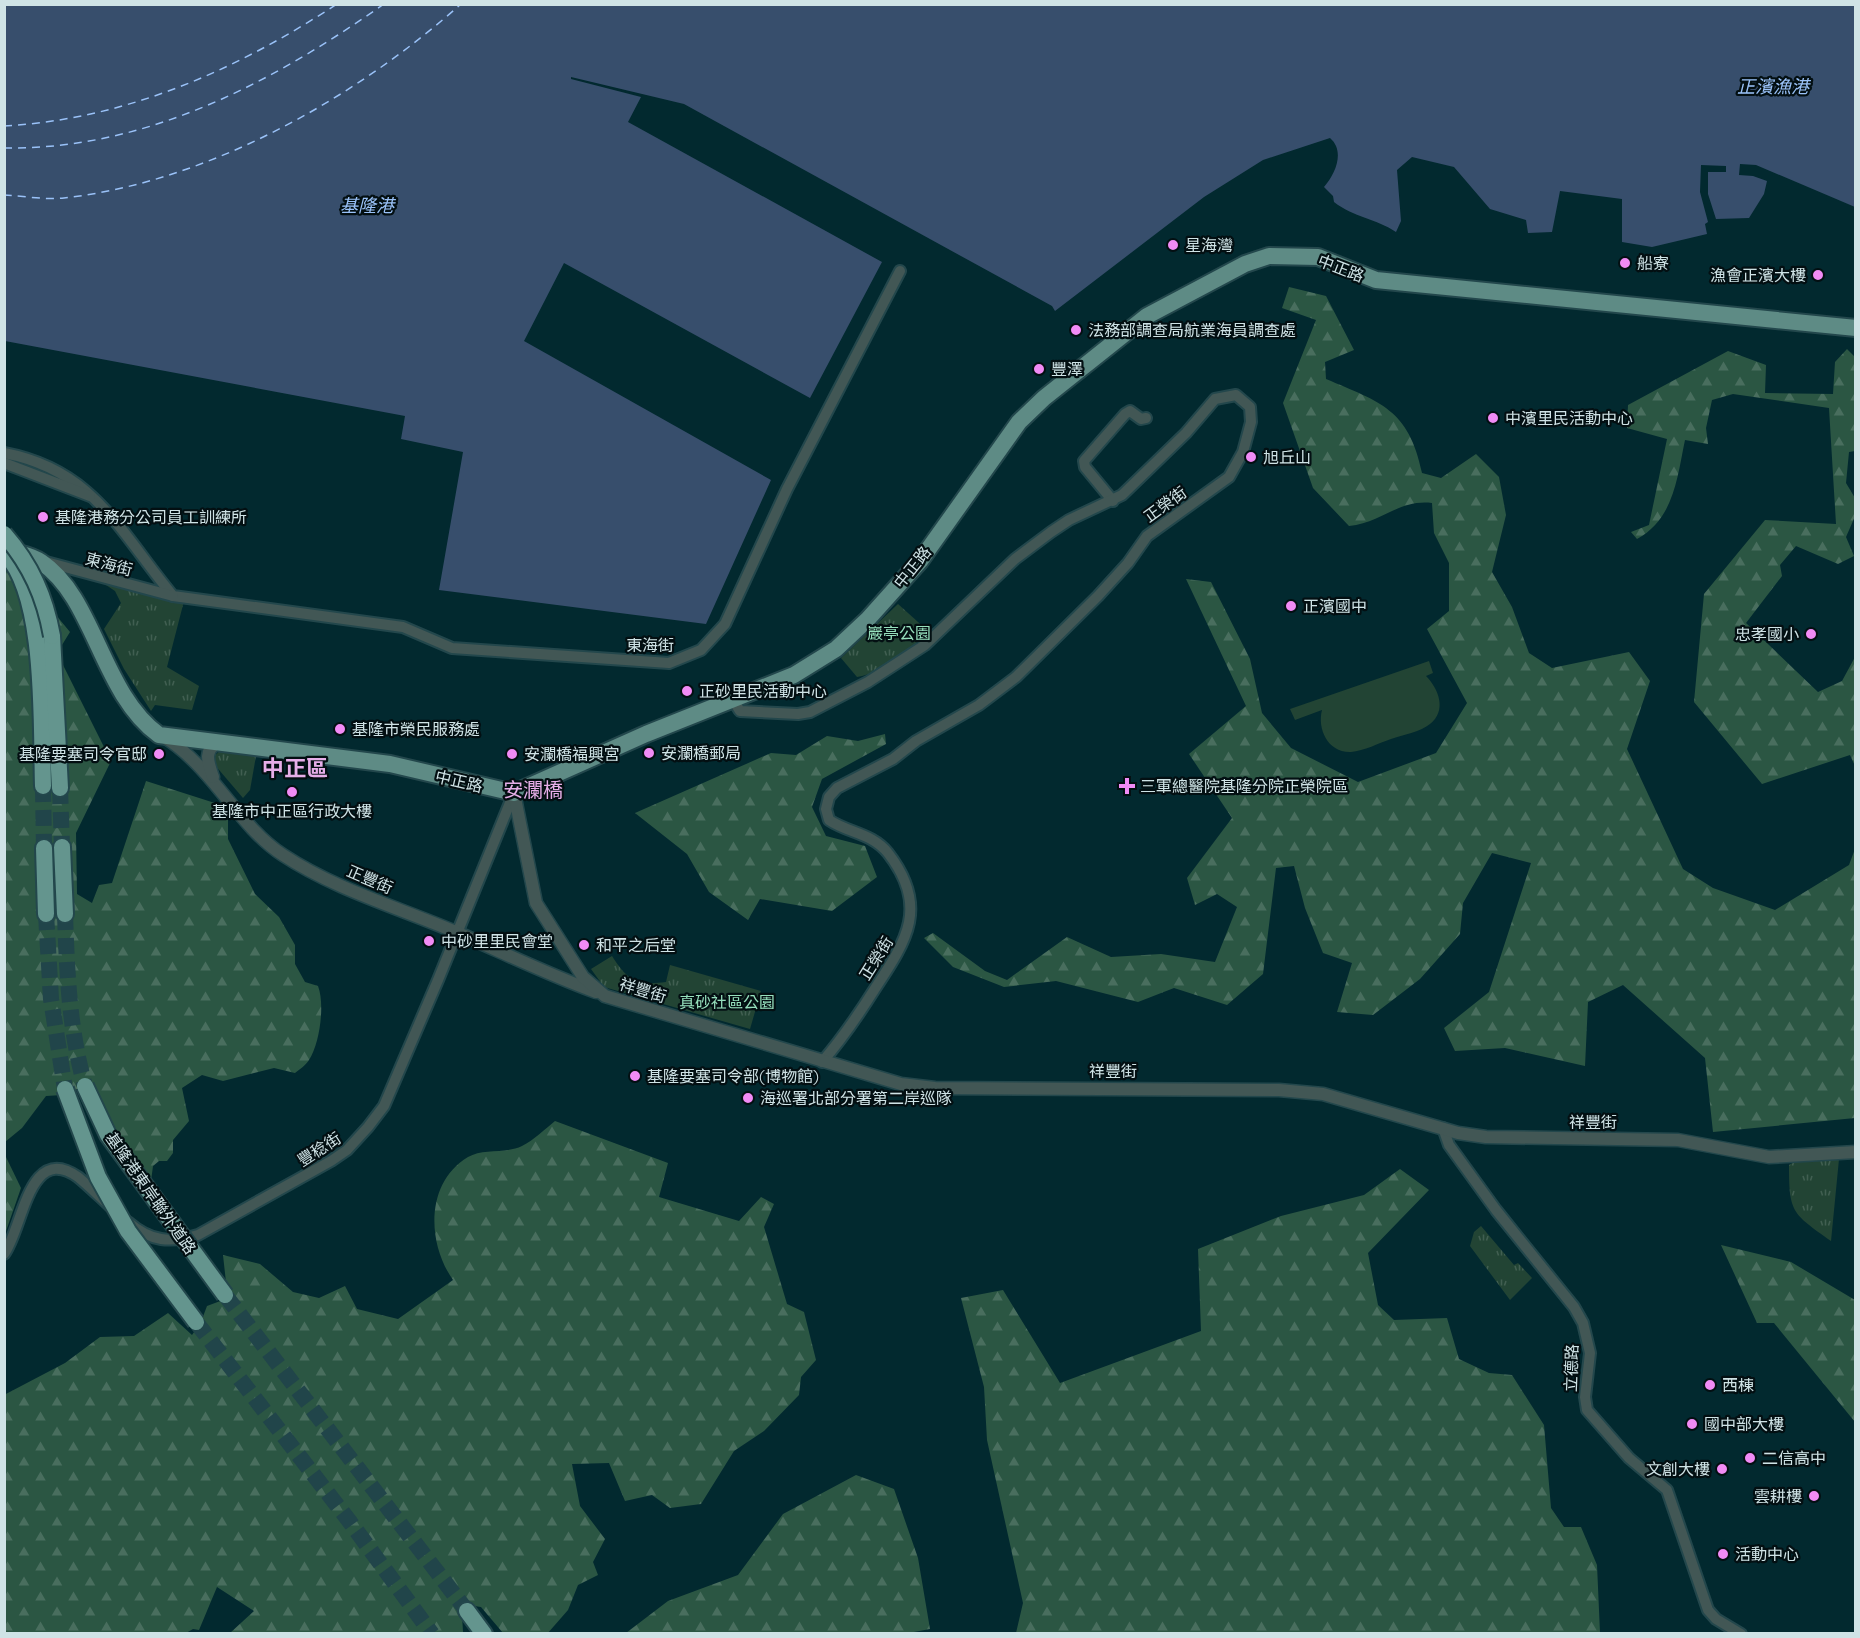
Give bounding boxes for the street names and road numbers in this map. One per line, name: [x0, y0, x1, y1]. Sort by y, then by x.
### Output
street label: 中正路: [1315, 250, 1367, 286]
street label: 正榮街: [1140, 482, 1190, 526]
street label: 中正路: [889, 542, 935, 592]
street label: 東海街: [83, 548, 135, 580]
street label: 東海街: [626, 635, 674, 655]
street label: 中正路: [433, 766, 485, 796]
street label: 正豐街: [344, 860, 396, 898]
street label: 正榮街: [855, 932, 897, 984]
street label: 祥豐街: [617, 973, 669, 1007]
street label: 祥豐街: [1089, 1061, 1137, 1081]
street label: 祥豐街: [1569, 1112, 1617, 1132]
street label: 基隆港東岸聯外道路: [102, 1128, 200, 1258]
street label: 豐稔街: [293, 1128, 345, 1170]
street label: 立德路: [1560, 1344, 1582, 1392]

